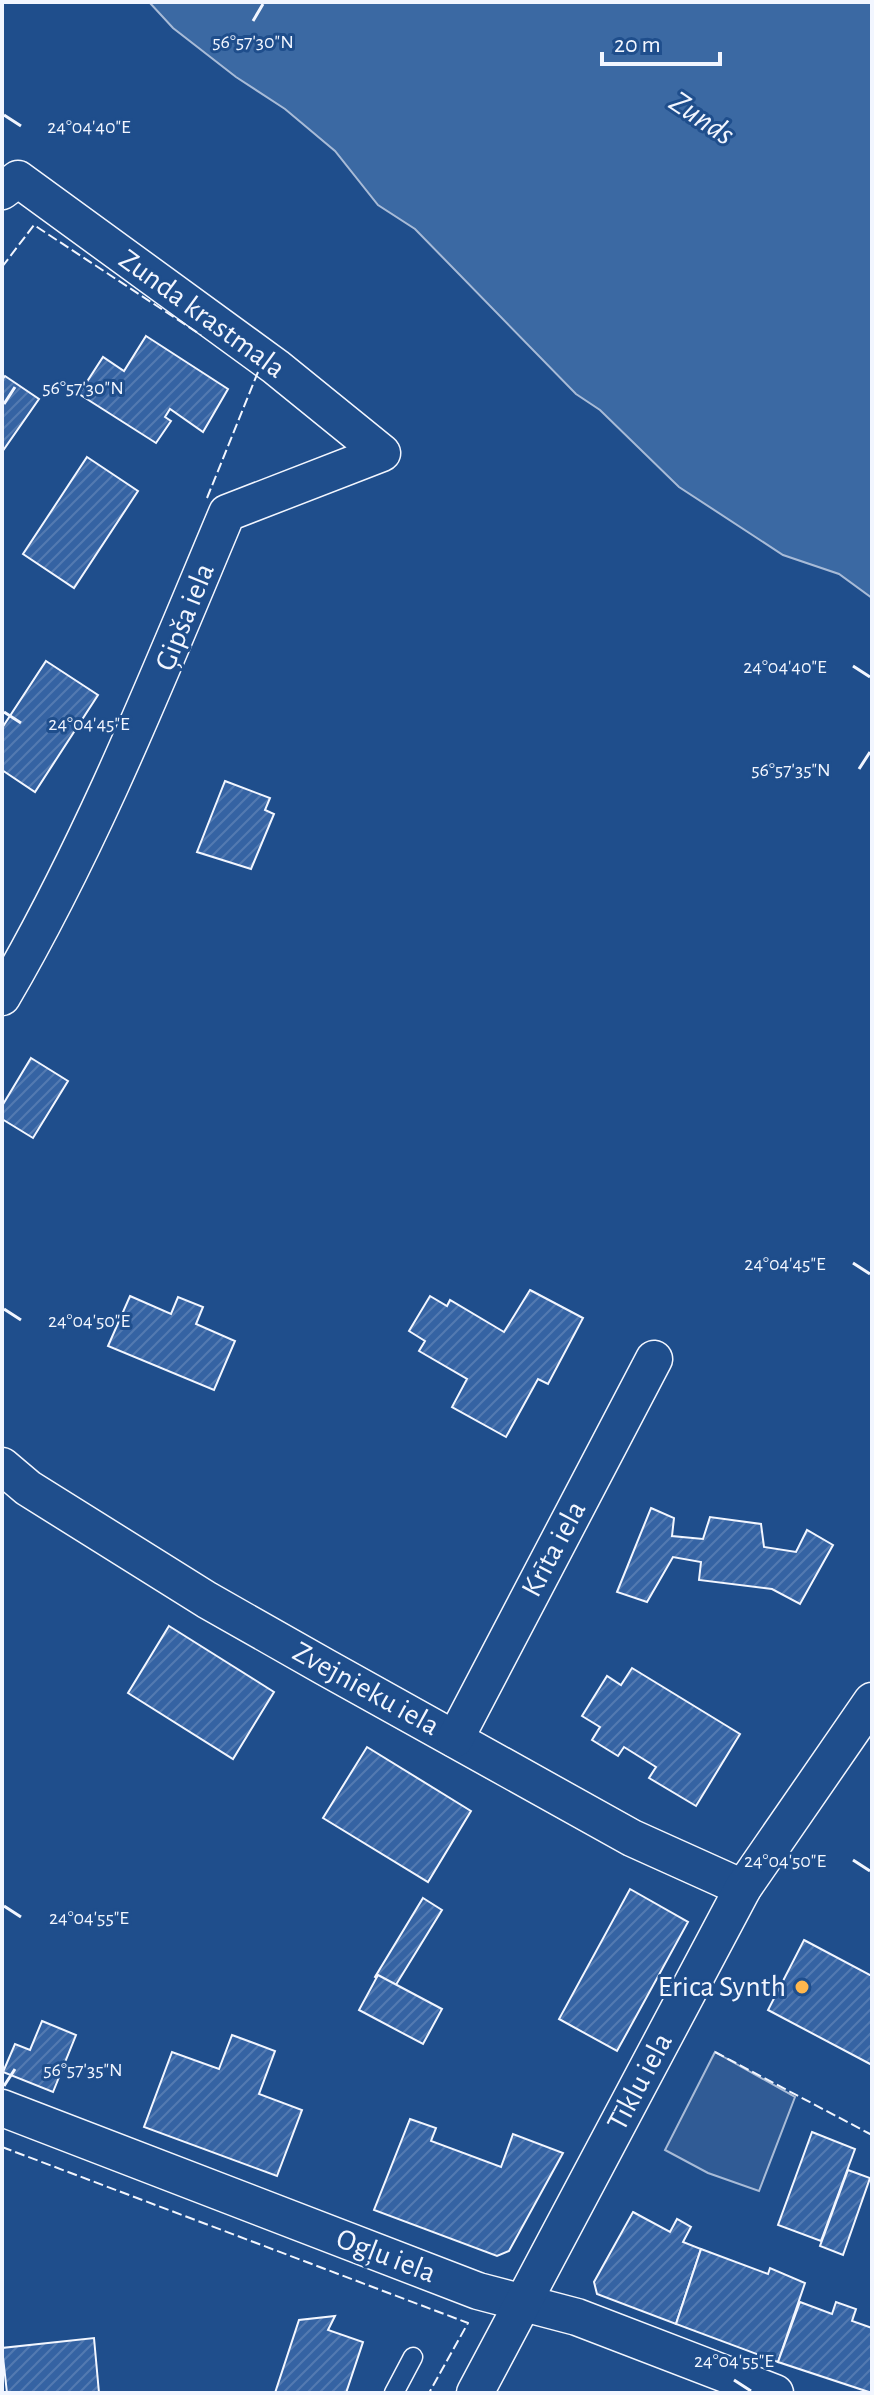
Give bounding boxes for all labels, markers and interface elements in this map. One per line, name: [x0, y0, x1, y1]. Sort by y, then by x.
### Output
scale bar: [602, 16, 720, 66]
text: 56°57'30"N: [212, 32, 294, 52]
text: 20 m: [614, 33, 661, 57]
water label: Zunds: [664, 85, 740, 151]
text: 24°04'40"E: [47, 117, 131, 137]
street label: Zunda krastmala: [114, 244, 290, 384]
text: 56°57'30"N: [42, 378, 124, 398]
street label: Ģipša iela: [150, 559, 222, 676]
text: 24°04'40"E: [743, 657, 827, 677]
text: 24°04'45"E: [48, 714, 130, 734]
text: 56°57'35"N: [751, 760, 831, 780]
text: 24°04'45"E: [744, 1254, 826, 1274]
text: 24°04'50"E: [48, 1311, 130, 1331]
street label: Krīta iela: [516, 1496, 592, 1602]
street label: Zvejnieku iela: [288, 1637, 444, 1741]
text: 24°04'50"E: [744, 1851, 826, 1871]
text: 24°04'55"E: [49, 1908, 129, 1928]
place label: Erica Synth: [658, 1972, 786, 2002]
marker: Erica Synth: [793, 1978, 811, 1996]
street label: Tīklu iela: [602, 2028, 678, 2136]
text: 56°57'35"N: [43, 2060, 123, 2080]
street label: Ogļu iela: [332, 2223, 440, 2290]
text: 24°04'55"E: [694, 2351, 774, 2371]

